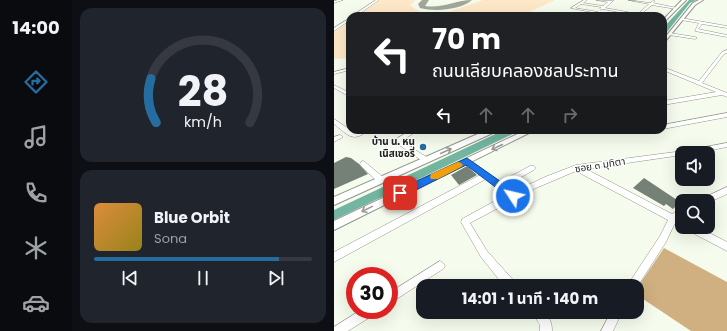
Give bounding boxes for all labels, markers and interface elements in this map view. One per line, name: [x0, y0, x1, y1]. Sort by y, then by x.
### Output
text: 14:00: [12, 15, 60, 40]
text: 70 m: [432, 20, 501, 59]
icon: left: [366, 28, 418, 80]
text: ถนนเลียบคลองชลประทาน: [432, 58, 618, 83]
text: 28: [178, 62, 228, 121]
icon: directions: [22, 68, 50, 96]
icon: left: [433, 104, 455, 126]
icon: ahead: [475, 104, 497, 126]
icon: ahead: [517, 104, 539, 126]
icon: right: [559, 104, 581, 126]
text: km/h: [184, 111, 222, 131]
icon: music: [22, 123, 50, 151]
place label: บ้าน น. หนู เนิสเซอรี่: [372, 134, 415, 161]
marker: บ้าน น. หนู เนิสเซอรี่: [418, 142, 428, 152]
one-way arrow: [491, 144, 503, 151]
map controls: [675, 146, 715, 234]
button: sound: [675, 146, 715, 186]
one-way arrow: [440, 147, 452, 154]
street label: ซอย ๓ มุทิตา: [574, 154, 626, 176]
position arrow: [492, 175, 534, 217]
pin: [383, 176, 417, 210]
icon: phone: [22, 179, 50, 207]
icon: arrive: [389, 182, 411, 204]
button: search: [675, 194, 715, 234]
one-way arrow: [362, 206, 374, 213]
text: Blue Orbit: [154, 207, 230, 228]
text: Sona: [154, 229, 187, 248]
icon: climate: [22, 234, 50, 262]
icon: previous: [119, 267, 141, 289]
icon: pause: [192, 267, 214, 289]
icon: next: [265, 267, 287, 289]
speed limit sign: 30: [346, 267, 398, 319]
text: 14:01 · 1 นาที · 140 m: [462, 288, 598, 309]
icon: car: [22, 289, 50, 317]

